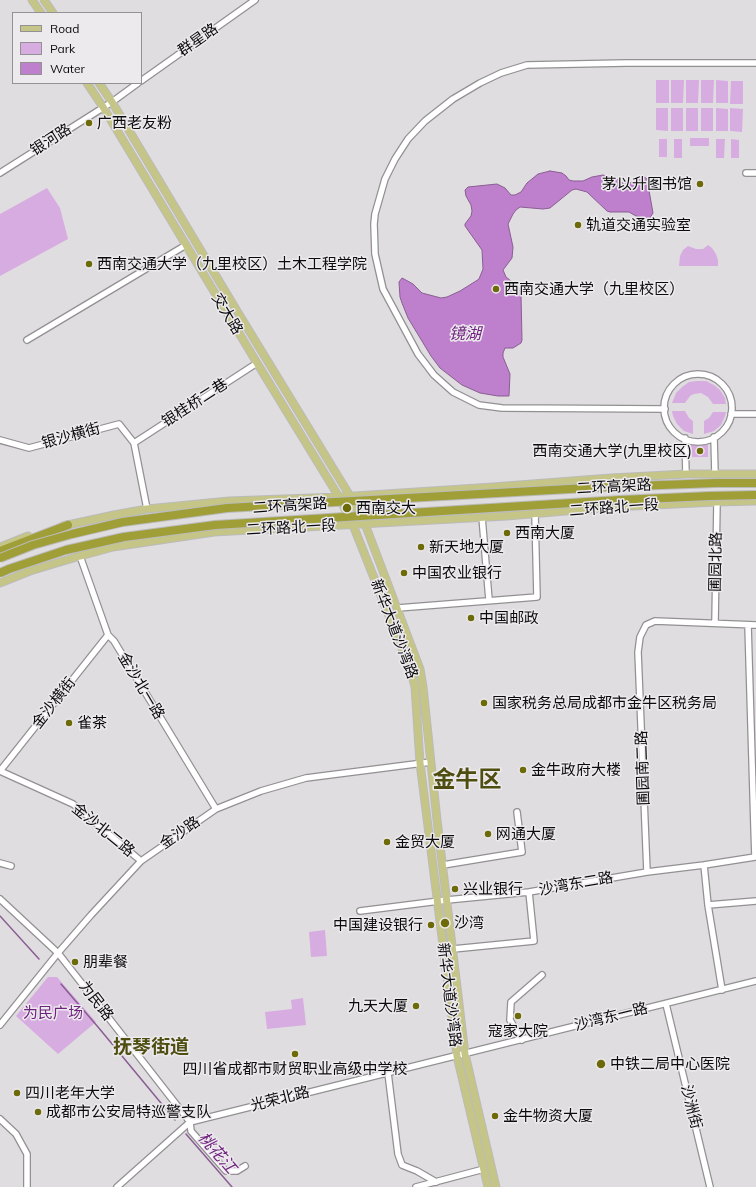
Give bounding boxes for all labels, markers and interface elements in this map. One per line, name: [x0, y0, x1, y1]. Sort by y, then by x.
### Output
legend: [12, 12, 142, 84]
street label: 群星路: [174, 20, 222, 60]
text: Road: [50, 21, 79, 36]
text: Park: [50, 41, 75, 56]
text: Water: [50, 61, 85, 76]
place label: 广西老友粉: [97, 114, 172, 132]
marker: 广西老友粉: [84, 118, 94, 128]
street label: 银河路: [27, 120, 75, 160]
place label: 茅以升图书馆: [602, 175, 692, 193]
marker: 茅以升图书馆: [695, 179, 705, 189]
place label: 轨道交通实验室: [586, 216, 691, 234]
marker: 轨道交通实验室: [573, 220, 583, 230]
place label: 西南交通大学（九里校区）土木工程学院: [97, 255, 367, 273]
marker: 西南交通大学（九里校区）土木工程学院: [84, 259, 94, 269]
place label: 西南交通大学（九里校区）: [504, 280, 684, 298]
marker: 西南交通大学（九里校区）: [491, 284, 501, 294]
street label: 交大路: [208, 290, 246, 338]
water label: 镜湖: [449, 324, 481, 344]
street label: 银桂桥二巷: [159, 375, 231, 431]
street label: 银沙横街: [40, 420, 102, 452]
place label: 西南交通大学(九里校区): [532, 442, 692, 460]
marker: 西南交通大学(九里校区): [695, 446, 705, 456]
street label: 二环高架路: [576, 476, 652, 498]
street label: 二环高架路: [252, 494, 328, 518]
street label: 二环路北一段: [568, 496, 660, 520]
place label: 西南交大: [356, 499, 416, 517]
marker: 西南交大: [341, 502, 353, 514]
street label: 二环路北一段: [246, 517, 336, 539]
place label: 西南大厦: [515, 524, 575, 542]
marker: 西南大厦: [502, 528, 512, 538]
street label: 圃园北路: [706, 532, 726, 592]
place label: 新天地大厦: [429, 538, 504, 556]
marker: 新天地大厦: [416, 542, 426, 552]
place label: 中国农业银行: [412, 564, 502, 582]
marker: 中国农业银行: [399, 568, 409, 578]
street label: 新华大道沙湾路: [367, 577, 421, 681]
place label: 中国邮政: [479, 609, 539, 627]
marker: 中国邮政: [466, 613, 476, 623]
street label: 金沙北一路: [114, 649, 168, 723]
street label: 金沙横街: [28, 674, 80, 732]
place label: 国家税务总局成都市金牛区税务局: [492, 694, 717, 712]
marker: 国家税务总局成都市金牛区税务局: [479, 698, 489, 708]
place label: 雀茶: [77, 714, 107, 732]
marker: 雀茶: [64, 718, 74, 728]
street label: 圃园南二路: [633, 730, 653, 806]
place label: 金牛政府大楼: [531, 761, 621, 779]
marker: 金牛政府大楼: [518, 765, 528, 775]
district label: 金牛区: [433, 766, 501, 794]
street label: 金沙北二路: [68, 799, 138, 861]
street label: 金沙路: [156, 813, 204, 853]
place label: 网通大厦: [496, 825, 556, 843]
marker: 网通大厦: [483, 829, 493, 839]
place label: 金贸大厦: [395, 833, 455, 851]
marker: 金贸大厦: [382, 837, 392, 847]
street label: 沙湾东二路: [538, 869, 614, 899]
place label: 兴业银行: [463, 880, 523, 898]
marker: 兴业银行: [450, 884, 460, 894]
place label: 沙湾: [454, 914, 484, 932]
place label: 中国建设银行: [333, 916, 423, 934]
marker: 沙湾: [439, 917, 451, 929]
marker: 中国建设银行: [426, 920, 436, 930]
street label: 新华大道沙湾路: [434, 942, 464, 1048]
place label: 朋辈餐: [83, 953, 128, 971]
marker: 朋辈餐: [70, 957, 80, 967]
street label: 为民路: [75, 978, 117, 1024]
place label: 九天大厦: [348, 997, 408, 1015]
street label: 沙湾东一路: [572, 999, 650, 1035]
marker: 九天大厦: [411, 1001, 421, 1011]
park label: 为民广场: [23, 1004, 83, 1022]
marker: 寇家大院: [513, 1011, 523, 1021]
place label: 寇家大院: [488, 1022, 548, 1040]
district label: 抚琴街道: [113, 1036, 189, 1058]
marker: 四川省成都市财贸职业高级中学校: [290, 1049, 300, 1059]
place label: 中铁二局中心医院: [610, 1055, 730, 1073]
marker: 中铁二局中心医院: [595, 1058, 607, 1070]
place label: 四川省成都市财贸职业高级中学校: [183, 1060, 407, 1078]
street label: 光荣北路: [249, 1083, 311, 1115]
street label: 沙洲街: [677, 1083, 705, 1131]
place label: 四川老年大学: [25, 1084, 115, 1102]
marker: 四川老年大学: [12, 1088, 22, 1098]
place label: 成都市公安局特巡警支队: [46, 1103, 211, 1121]
marker: 成都市公安局特巡警支队: [33, 1107, 43, 1117]
place label: 金牛物资大厦: [503, 1107, 593, 1125]
marker: 金牛物资大厦: [490, 1111, 500, 1121]
water label: 桃花江: [194, 1129, 240, 1177]

